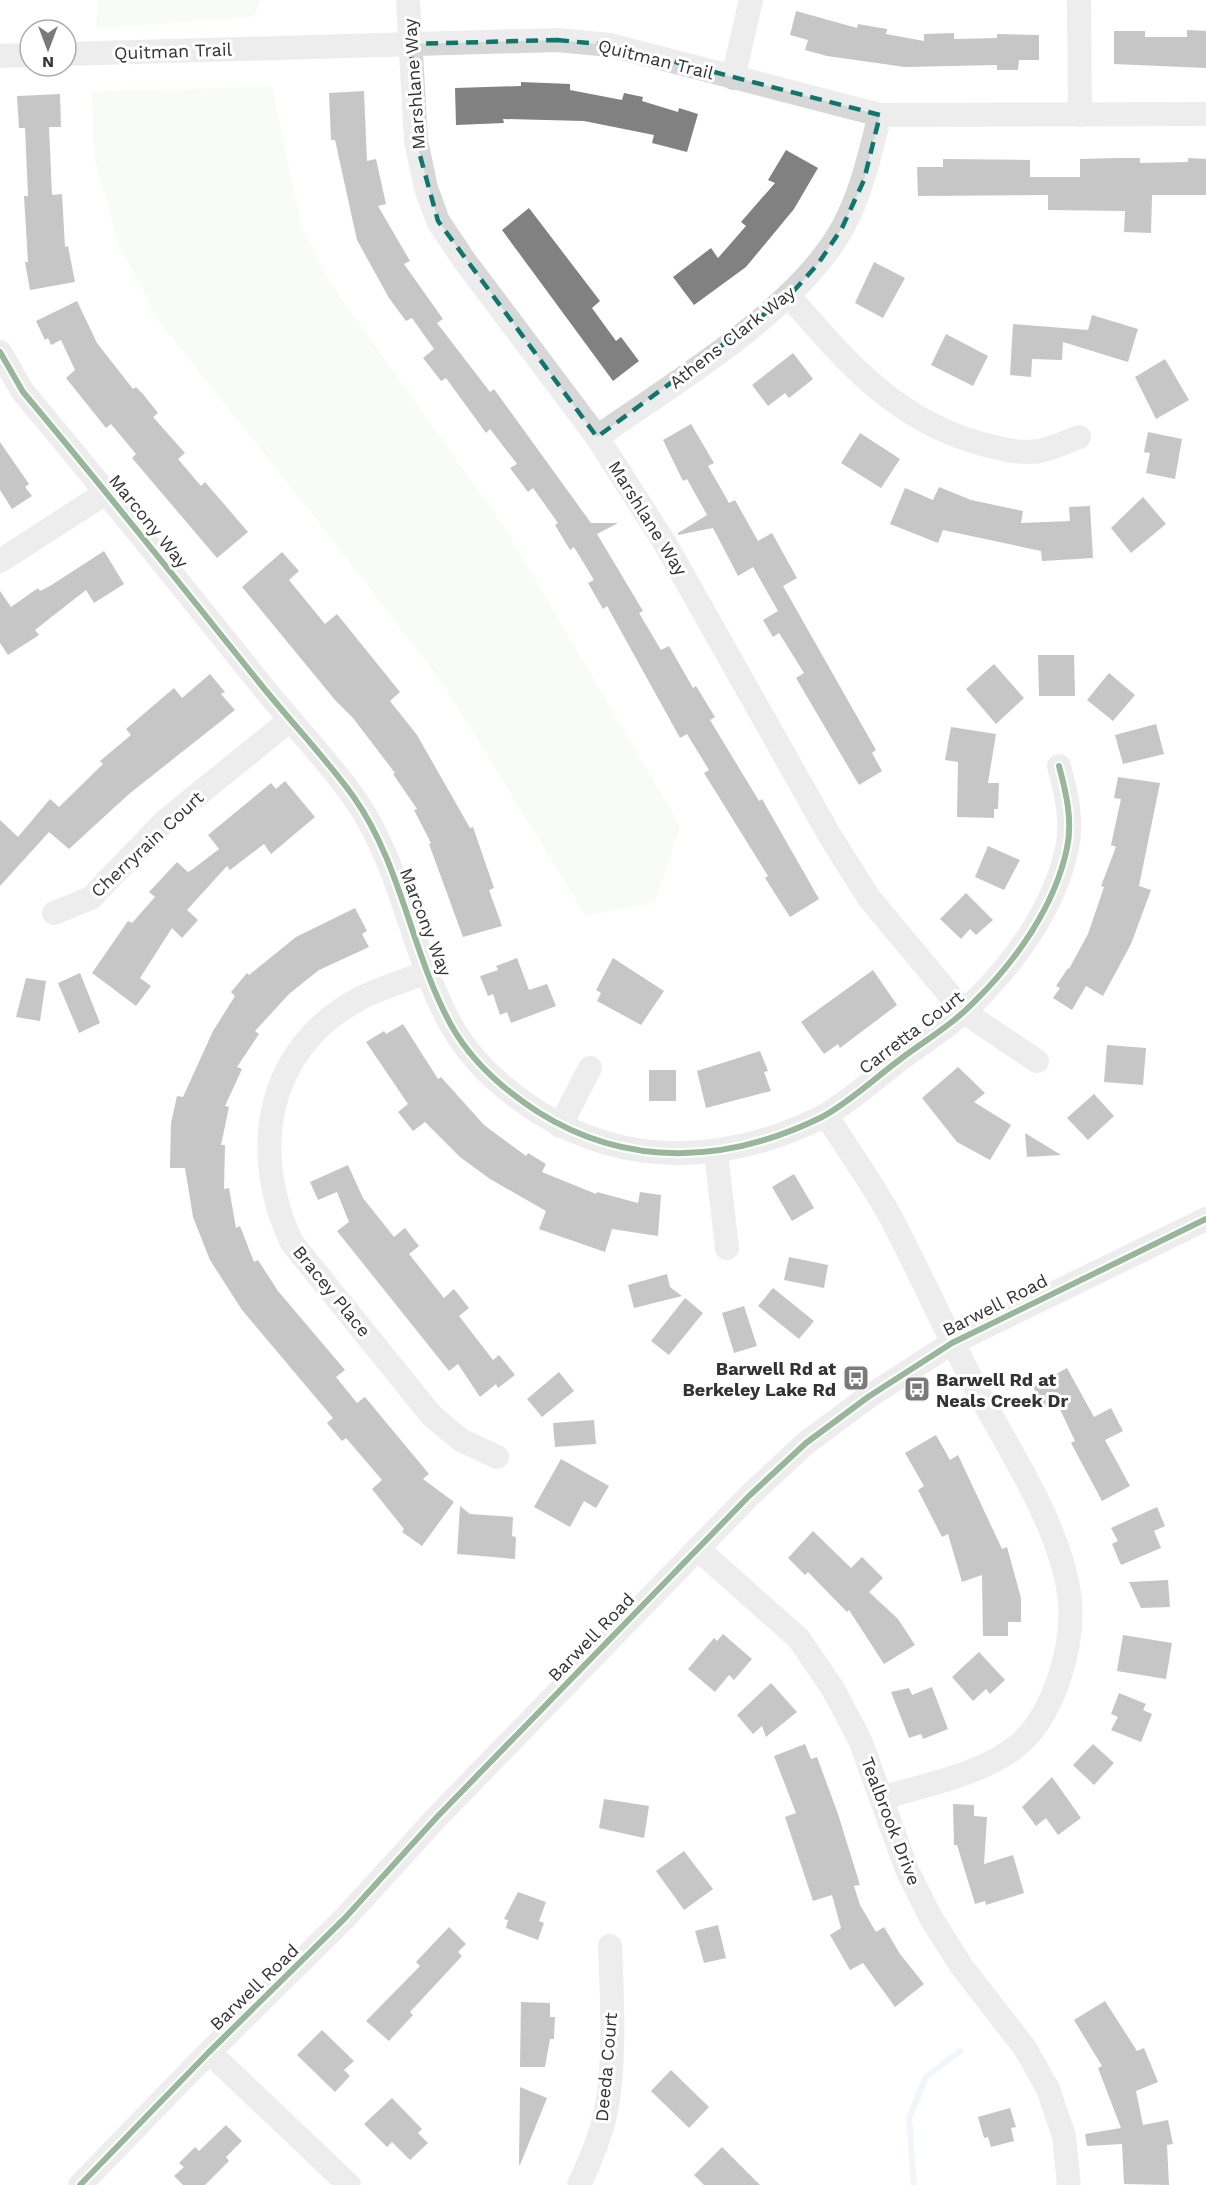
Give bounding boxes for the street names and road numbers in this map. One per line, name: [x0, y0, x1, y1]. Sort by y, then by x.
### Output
street label: Marshlane Way: [399, 17, 429, 150]
street label: Quitman Trail: [596, 35, 716, 84]
street label: Quitman Trail: [114, 38, 233, 64]
street label: Athens Clark Way: [665, 281, 800, 393]
street label: Marshlane Way: [604, 457, 692, 580]
street label: Marcony Way: [105, 470, 194, 573]
street label: Cherryrain Court: [87, 786, 208, 901]
street label: Marcony Way: [396, 865, 457, 980]
street label: Carretta Court: [855, 986, 968, 1078]
street label: Bracey Place: [289, 1241, 375, 1341]
street label: Barwell Road: [939, 1270, 1051, 1340]
street label: Barwell Road: [544, 1588, 638, 1686]
street label: Tealbrook Drive: [857, 1754, 925, 1888]
street label: Barwell Road: [205, 1940, 303, 2034]
street label: Deeda Court: [591, 2011, 621, 2122]

